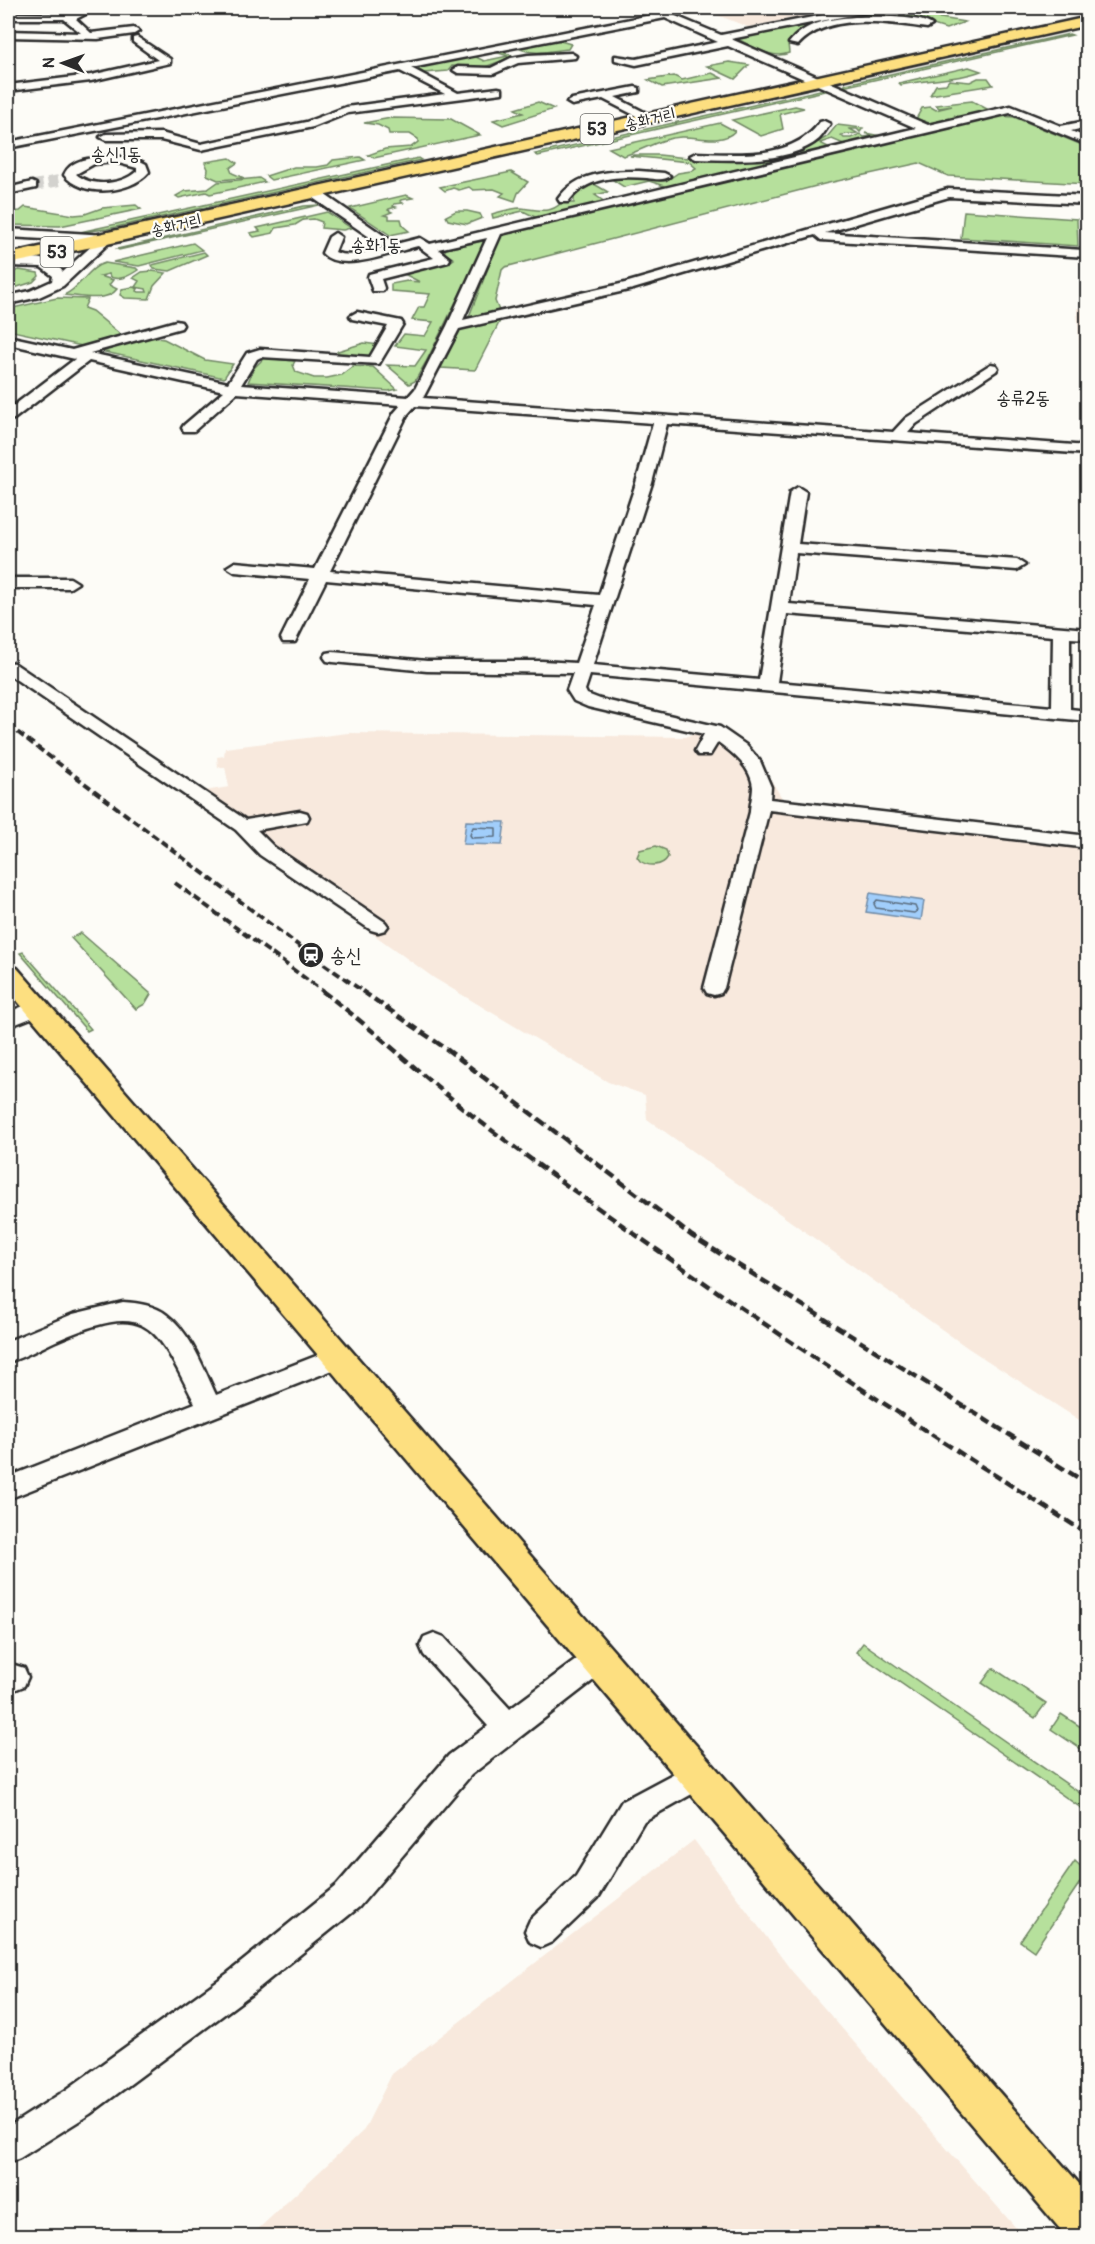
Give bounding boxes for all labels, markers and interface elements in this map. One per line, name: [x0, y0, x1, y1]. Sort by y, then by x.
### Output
north arrow: [33, 33, 93, 93]
text: N: [39, 57, 59, 68]
street label: 송화거리: [623, 103, 678, 135]
road number: 53: [580, 114, 614, 144]
district label: 송신1동: [91, 143, 141, 166]
street label: 송화거리: [149, 209, 204, 241]
district label: 송화1동: [351, 234, 401, 257]
road number: 53: [40, 237, 74, 267]
district label: 송류2동: [996, 387, 1050, 410]
station icon: 송신: [296, 940, 326, 970]
place label: 송신: [330, 943, 362, 968]

